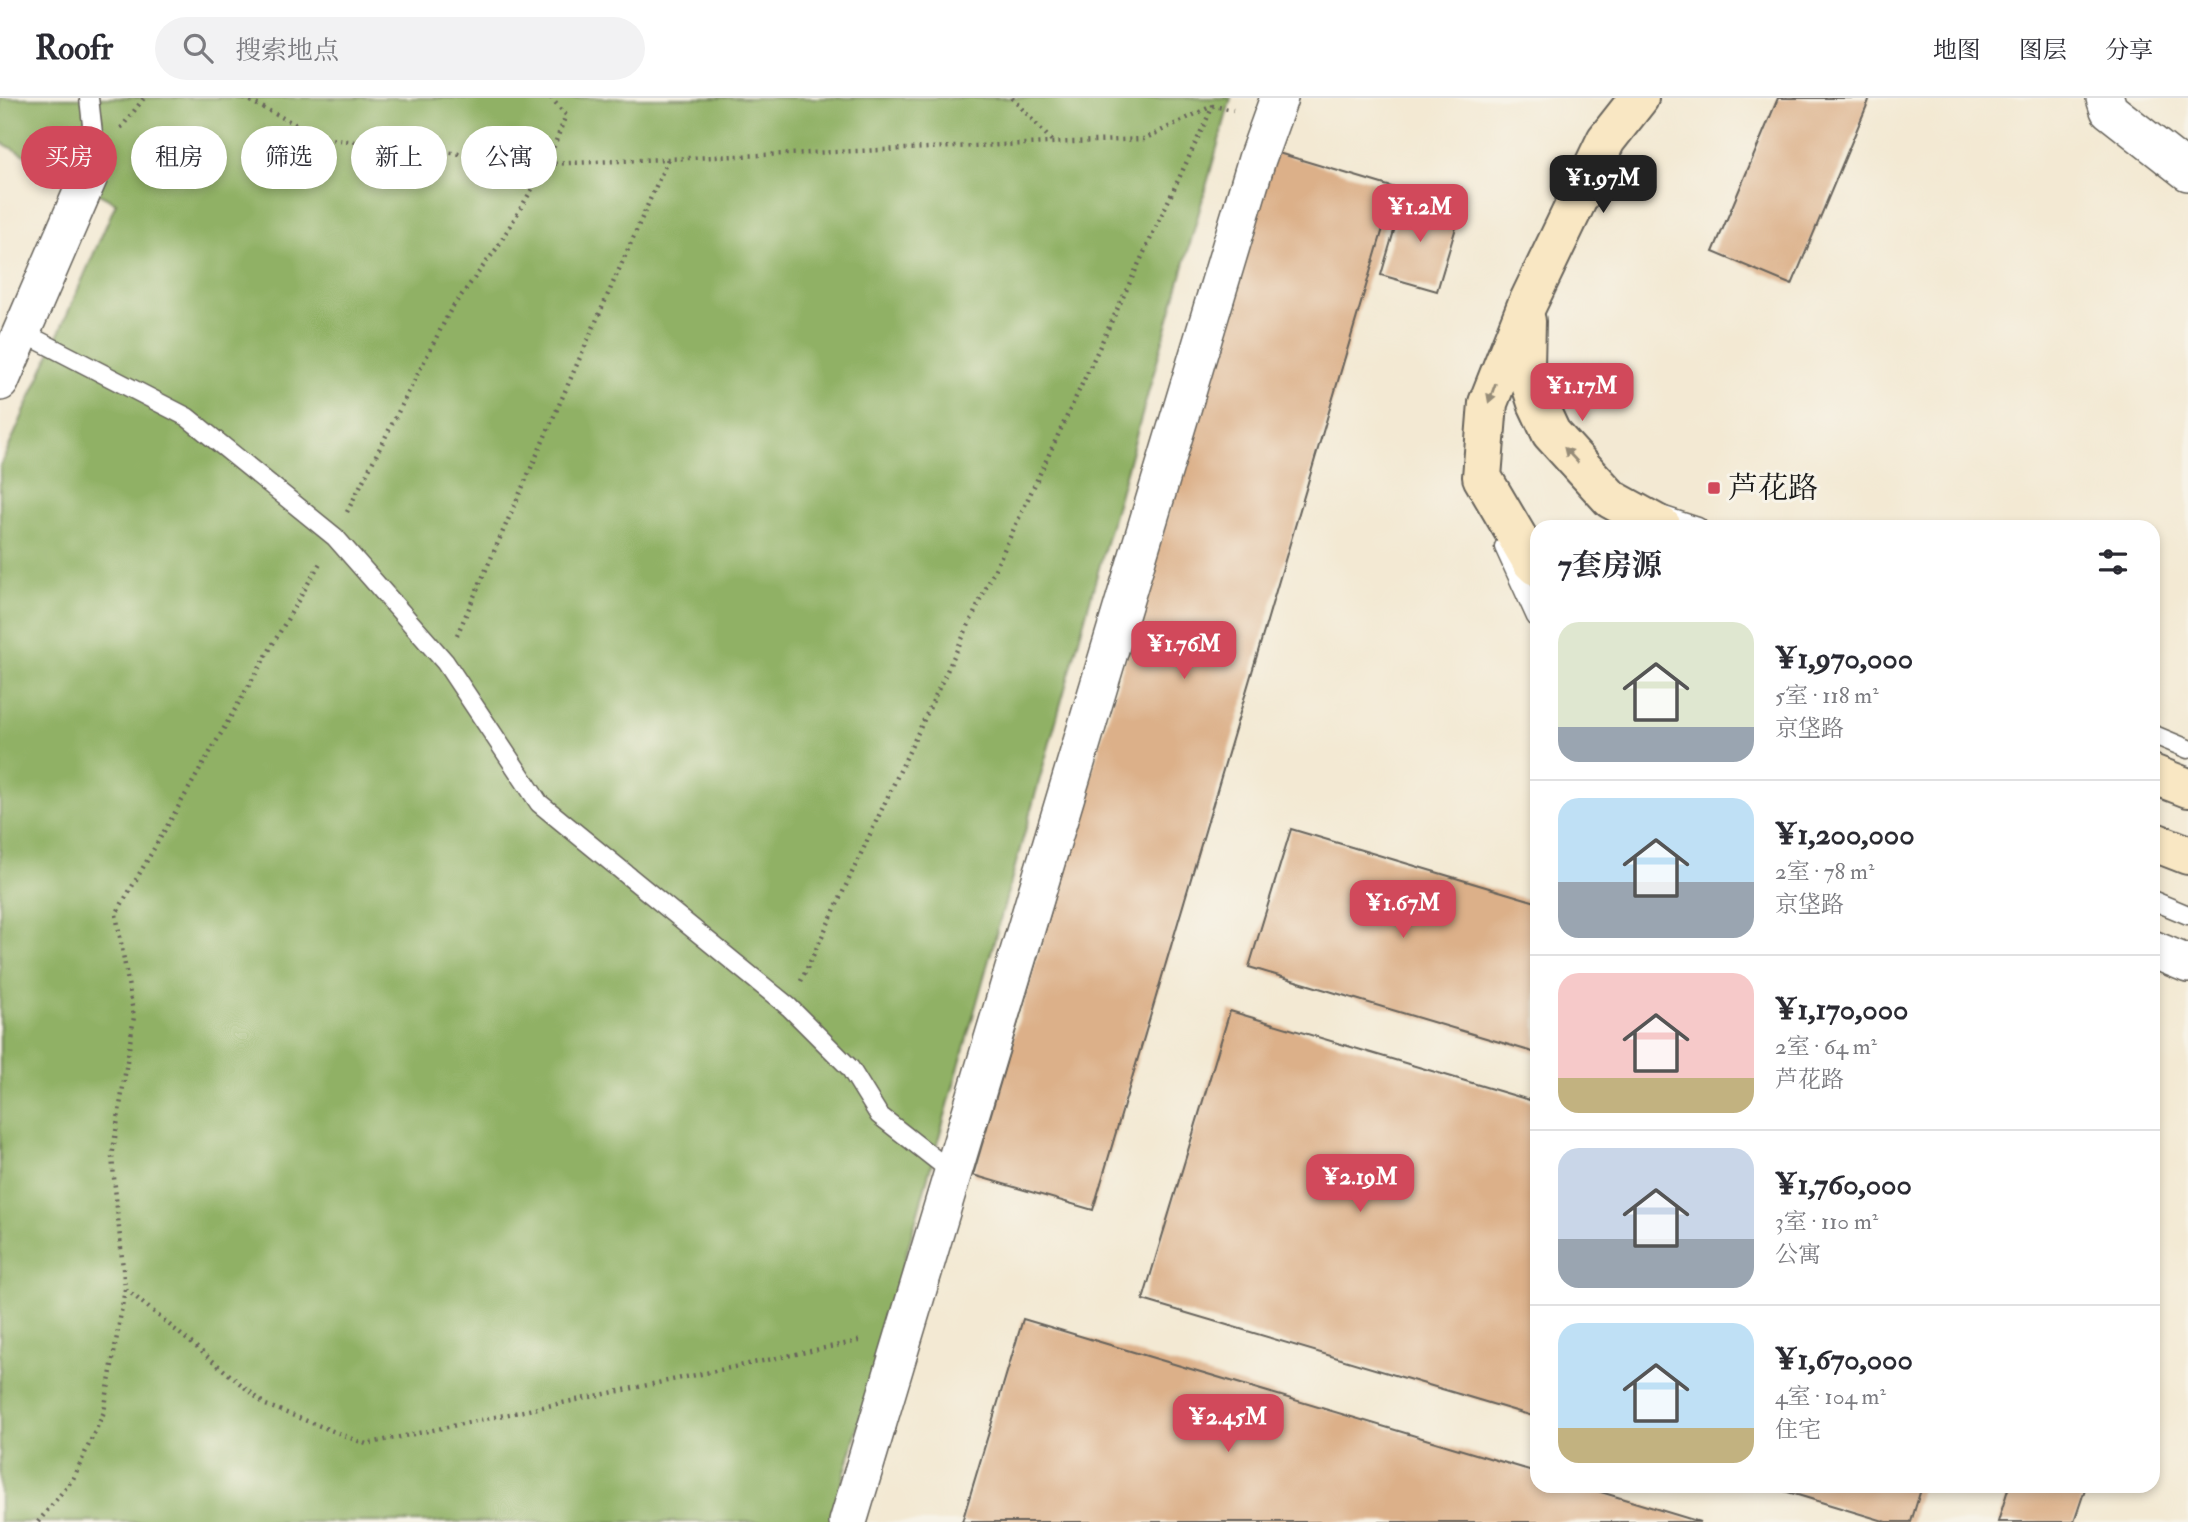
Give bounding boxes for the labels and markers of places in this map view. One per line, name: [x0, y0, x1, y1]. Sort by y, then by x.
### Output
pin: ¥1.97M: [1546, 156, 1660, 215]
pin: ¥1.2M: [1371, 184, 1469, 244]
pin: ¥1.17M: [1525, 364, 1639, 423]
place label: 芦花路: [1728, 470, 1818, 507]
marker: 芦花路: [1706, 480, 1722, 496]
pin: ¥1.76M: [1127, 622, 1241, 681]
pin: ¥1.67M: [1346, 880, 1460, 940]
pin: ¥2.19M: [1303, 1154, 1417, 1214]
pin: ¥2.45M: [1171, 1394, 1285, 1454]

